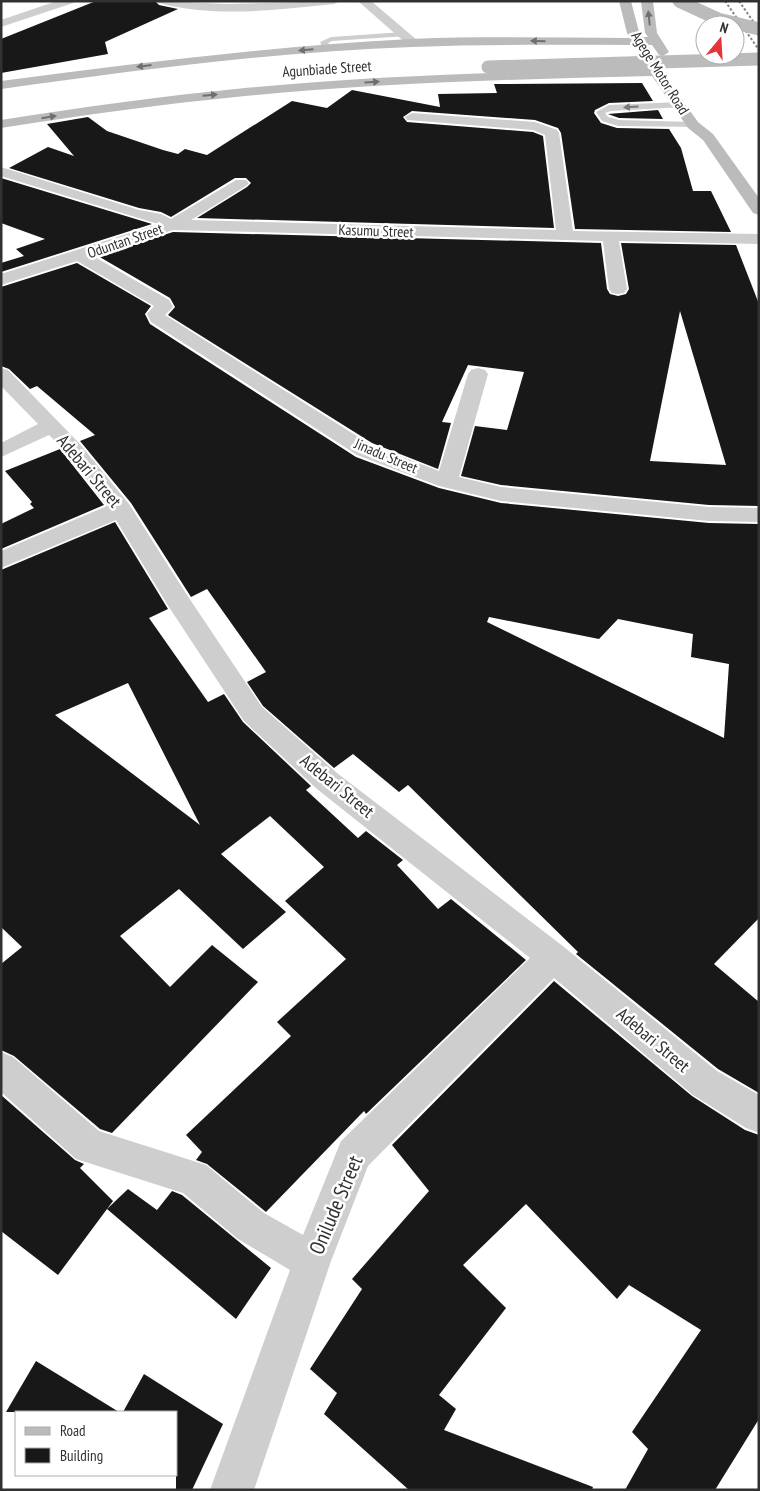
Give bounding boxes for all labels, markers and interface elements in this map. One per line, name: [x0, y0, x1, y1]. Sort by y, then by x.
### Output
one-way arrow: [645, 10, 653, 26]
north arrow: [695, 15, 745, 65]
text: N: [718, 18, 730, 37]
street label: Agege Motor Road: [627, 28, 694, 118]
one-way arrow: [530, 37, 546, 45]
one-way arrow: [298, 46, 314, 54]
street label: Agunbiade Street: [282, 56, 372, 81]
one-way arrow: [136, 62, 152, 70]
one-way arrow: [365, 77, 381, 85]
one-way arrow: [203, 90, 219, 98]
one-way arrow: [623, 103, 639, 111]
one-way arrow: [42, 112, 58, 120]
street label: Oduntan Street: [85, 219, 165, 262]
street label: Kasumu Street: [338, 220, 414, 241]
street label: Adebari Street: [52, 429, 127, 512]
street label: Jinadu Street: [351, 433, 421, 477]
street label: Adebari Street: [296, 749, 379, 822]
street label: Adebari Street: [612, 1002, 695, 1077]
street label: Onilude Street: [303, 1151, 369, 1258]
legend: [15, 1411, 178, 1476]
text: Road: [60, 1421, 86, 1440]
text: Building: [60, 1446, 103, 1465]

